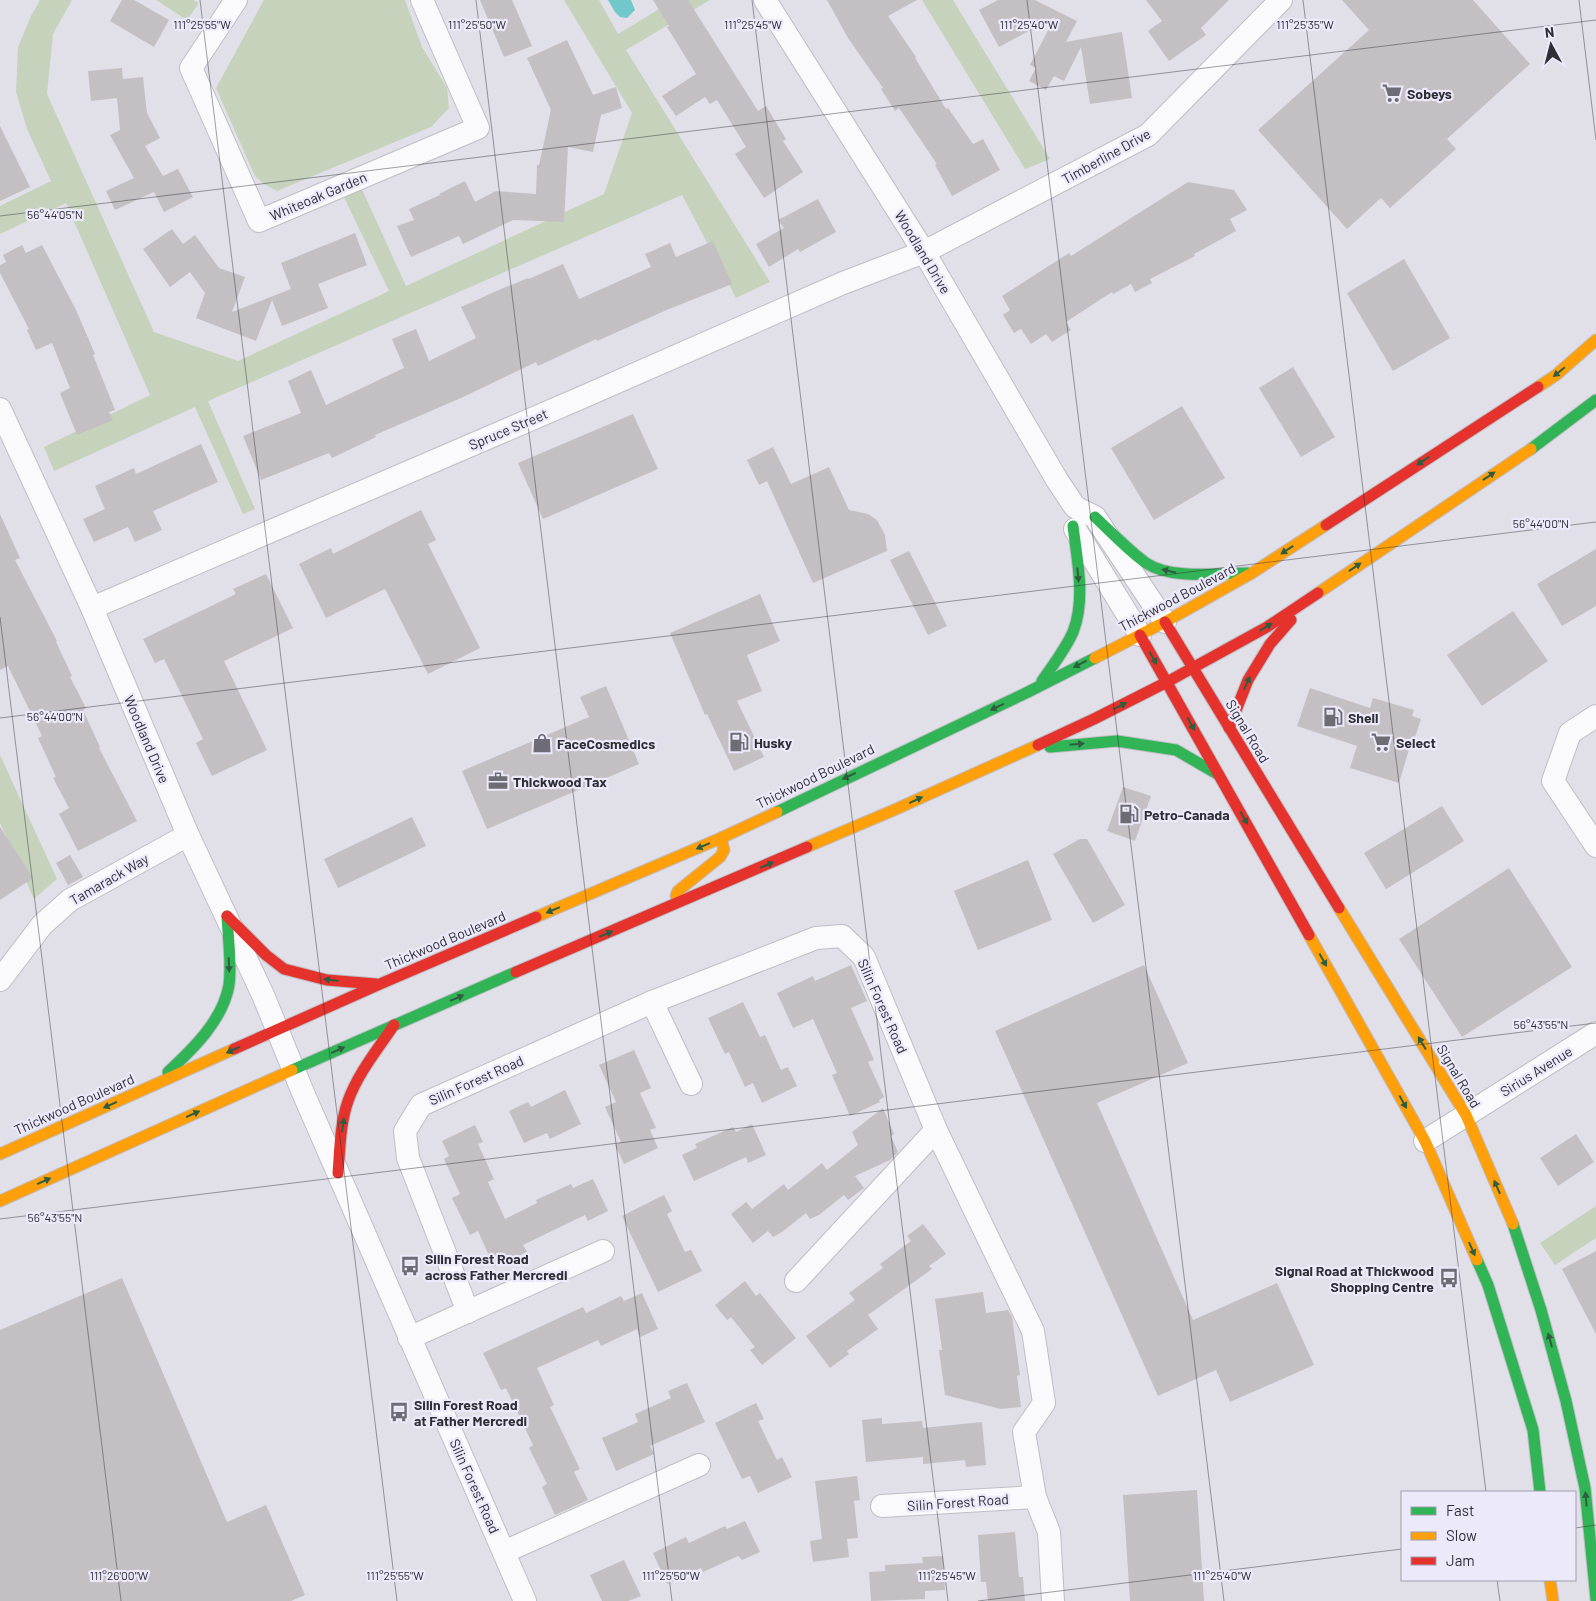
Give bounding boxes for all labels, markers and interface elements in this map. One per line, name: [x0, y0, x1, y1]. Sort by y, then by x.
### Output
text: 111°25'55"W: [173, 17, 231, 31]
text: 111°25'50"W: [448, 17, 506, 31]
text: 111°25'45"W: [724, 17, 782, 31]
text: 111°25'40"W: [1000, 17, 1059, 31]
text: 111°25'35"W: [1276, 17, 1334, 31]
north arrow: [1526, 20, 1576, 70]
text: N: [1544, 23, 1555, 41]
supermarket icon: Sobeys: [1381, 82, 1403, 104]
place label: Sobeys: [1407, 85, 1452, 102]
street label: Timberline Drive: [1059, 125, 1153, 187]
street label: Whiteoak Garden: [267, 168, 369, 224]
text: 56°44'05"N: [27, 207, 83, 221]
street label: Woodland Drive: [892, 207, 954, 297]
one-way arrow: [1553, 366, 1566, 377]
street label: Spruce Street: [466, 405, 550, 453]
one-way arrow: [1416, 456, 1430, 466]
one-way arrow: [1483, 471, 1496, 481]
text: 56°44'00"N: [1513, 516, 1569, 530]
one-way arrow: [1280, 545, 1293, 554]
street label: Thickwood Boulevard: [1116, 559, 1238, 635]
one-way arrow: [1348, 562, 1362, 572]
one-way arrow: [1074, 567, 1082, 583]
one-way arrow: [1161, 567, 1176, 575]
one-way arrow: [1260, 622, 1273, 631]
one-way arrow: [1149, 652, 1158, 665]
one-way arrow: [1073, 660, 1088, 668]
one-way arrow: [1244, 676, 1252, 690]
street label: Woodland Drive: [121, 692, 173, 786]
street label: Signal Road: [1222, 696, 1274, 766]
one-way arrow: [1113, 702, 1127, 710]
one-way arrow: [989, 703, 1004, 711]
fuel station icon: Shell: [1322, 706, 1344, 728]
text: 56°44'00"N: [27, 709, 83, 723]
place label: Shell: [1348, 709, 1378, 726]
one-way arrow: [1187, 717, 1195, 732]
fuel station icon: Husky: [728, 731, 750, 753]
supermarket icon: Select: [1370, 731, 1392, 753]
shop icon: FaceCosmedics: [531, 732, 553, 754]
place label: Husky: [754, 734, 792, 751]
place label: Select: [1396, 734, 1436, 751]
place label: FaceCosmedics: [557, 735, 655, 752]
street label: Thickwood Boulevard: [753, 740, 877, 812]
one-way arrow: [1069, 740, 1085, 748]
office icon: Thickwood Tax: [487, 770, 509, 792]
one-way arrow: [842, 772, 856, 780]
place label: Thickwood Tax: [513, 773, 607, 790]
one-way arrow: [909, 796, 923, 804]
fuel station icon: Petro-Canada: [1118, 803, 1140, 825]
place label: Petro-Canada: [1144, 806, 1230, 823]
one-way arrow: [1239, 812, 1248, 825]
one-way arrow: [696, 842, 710, 850]
street label: Tamarack Way: [67, 849, 152, 908]
one-way arrow: [760, 860, 774, 868]
one-way arrow: [545, 906, 560, 914]
street label: Thickwood Boulevard: [382, 907, 508, 973]
one-way arrow: [599, 929, 613, 937]
one-way arrow: [1319, 953, 1327, 967]
street label: Silin Forest Road: [855, 956, 911, 1056]
one-way arrow: [226, 957, 234, 973]
one-way arrow: [323, 976, 339, 984]
one-way arrow: [450, 993, 464, 1001]
text: 56°43'55"N: [1514, 1017, 1568, 1031]
one-way arrow: [1417, 1037, 1426, 1050]
street label: Signal Road: [1433, 1041, 1485, 1111]
street label: Sirius Avenue: [1497, 1042, 1575, 1100]
one-way arrow: [331, 1045, 345, 1053]
one-way arrow: [226, 1047, 240, 1055]
street label: Silin Forest Road: [426, 1052, 526, 1108]
street label: Thickwood Boulevard: [11, 1070, 137, 1138]
one-way arrow: [1398, 1095, 1407, 1108]
one-way arrow: [103, 1101, 117, 1109]
one-way arrow: [186, 1110, 200, 1118]
one-way arrow: [339, 1116, 347, 1132]
one-way arrow: [37, 1177, 51, 1185]
one-way arrow: [1493, 1180, 1501, 1194]
text: 56°43'55"N: [28, 1210, 82, 1224]
one-way arrow: [1468, 1242, 1476, 1256]
place label: Silin Forest Road across Father Mercredi: [425, 1250, 567, 1283]
bus stop icon: Silin Forest Road across Father Mercredi: [399, 1255, 421, 1277]
place label: Signal Road at Thickwood Shopping Centre: [1275, 1262, 1434, 1295]
bus stop icon: Signal Road at Thickwood Shopping Centre: [1438, 1267, 1460, 1289]
one-way arrow: [1545, 1333, 1553, 1348]
place label: Silin Forest Road at Father Mercredi: [414, 1396, 527, 1429]
bus stop icon: Silin Forest Road at Father Mercredi: [388, 1401, 410, 1423]
street label: Silin Forest Road: [447, 1436, 503, 1536]
street label: Silin Forest Road: [907, 1490, 1009, 1514]
one-way arrow: [1582, 1490, 1590, 1506]
legend: [1401, 1491, 1576, 1581]
text: Fast: [1446, 1501, 1474, 1519]
text: Slow: [1446, 1526, 1477, 1544]
text: Jam: [1446, 1551, 1475, 1569]
text: 111°26'00"W: [90, 1568, 149, 1582]
text: 111°25'55"W: [366, 1568, 424, 1582]
text: 111°25'50"W: [642, 1568, 700, 1582]
text: 111°25'45"W: [918, 1568, 976, 1582]
text: 111°25'40"W: [1193, 1568, 1252, 1582]

